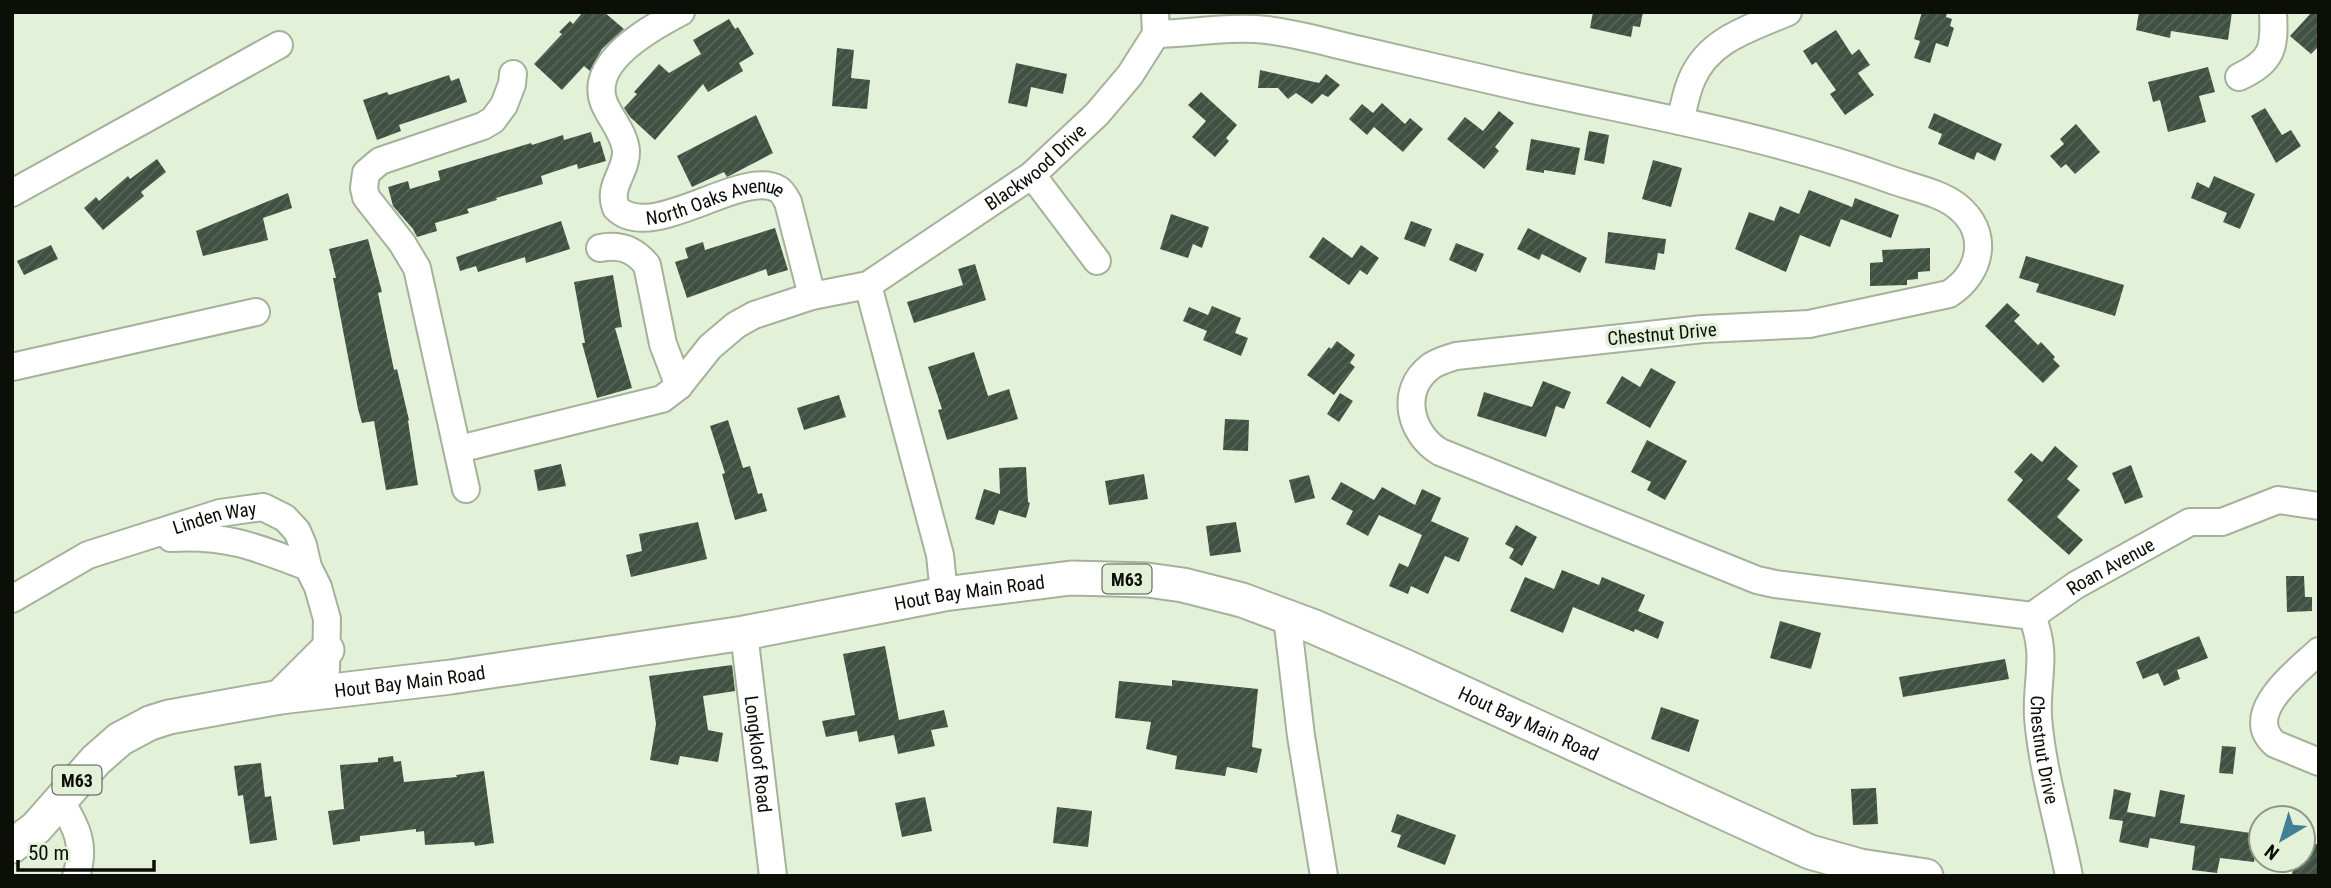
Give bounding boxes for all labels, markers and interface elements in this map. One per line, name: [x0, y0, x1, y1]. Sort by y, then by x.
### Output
street label: Blackwood Drive: [980, 119, 1091, 215]
street label: North Oaks Avenue: [644, 174, 790, 229]
street label: Chestnut Drive: [1606, 318, 1718, 350]
street label: Linden Way: [170, 497, 258, 539]
street label: Roan Avenue: [2062, 532, 2158, 600]
road number: M63: [1102, 564, 1152, 594]
street label: Hout Bay Main Road: [892, 570, 1046, 615]
street label: Hout Bay Main Road: [333, 661, 487, 702]
street label: Hout Bay Main Road: [1455, 681, 1603, 765]
street label: Longkloof Road: [740, 694, 777, 814]
street label: Chestnut Drive: [2026, 695, 2064, 806]
road number: M63: [52, 766, 102, 794]
north arrow: [2247, 804, 2317, 874]
scale bar: [18, 828, 154, 872]
text: N: [2260, 839, 2284, 865]
text: 50 m: [28, 841, 69, 865]

